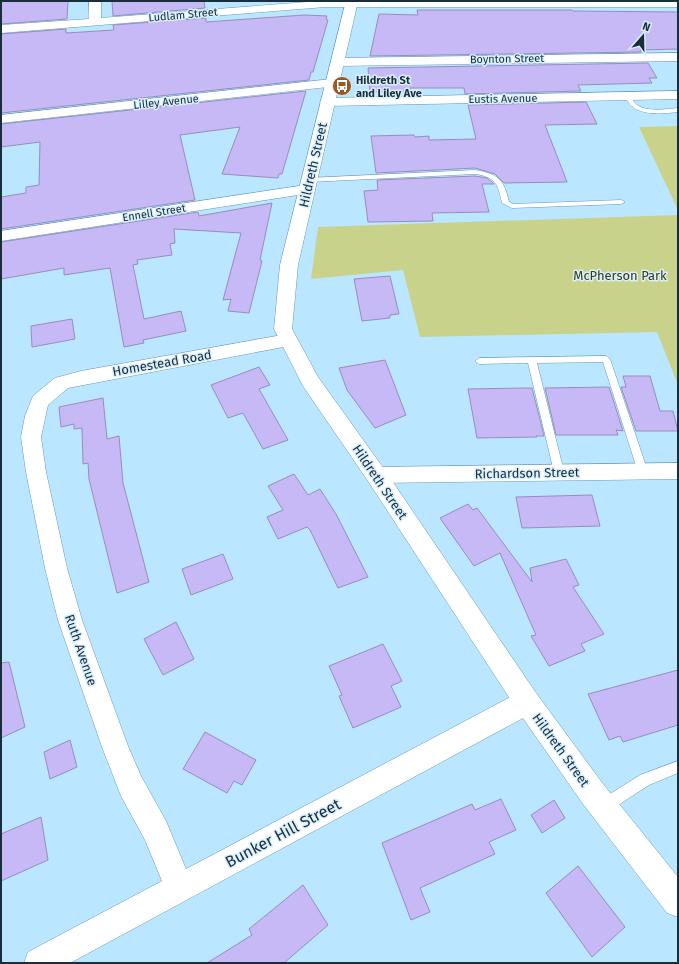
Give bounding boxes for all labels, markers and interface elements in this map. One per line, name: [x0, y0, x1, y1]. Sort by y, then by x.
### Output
street label: Ludlam Street: [148, 5, 218, 25]
north arrow: [623, 16, 663, 56]
text: N: [641, 20, 652, 34]
street label: Boynton Street: [470, 52, 544, 66]
place label: Hildreth St and Liley Ave: [356, 74, 422, 100]
bus stop icon: Hildreth St and Liley Ave: [331, 75, 353, 97]
street label: Lilley Avenue: [133, 92, 199, 112]
street label: Eustis Avenue: [468, 92, 538, 106]
street label: Hildreth Street: [296, 121, 330, 209]
street label: Ennell Street: [121, 202, 187, 224]
park label: McPherson Park: [573, 268, 667, 283]
street label: Homestead Road: [111, 347, 213, 379]
street label: Hildreth Street: [350, 442, 411, 522]
street label: Richardson Street: [474, 465, 580, 481]
street label: Ruth Avenue: [62, 612, 100, 688]
street label: Hildreth Street: [529, 710, 593, 790]
street label: Bunker Hill Street: [222, 794, 344, 871]

